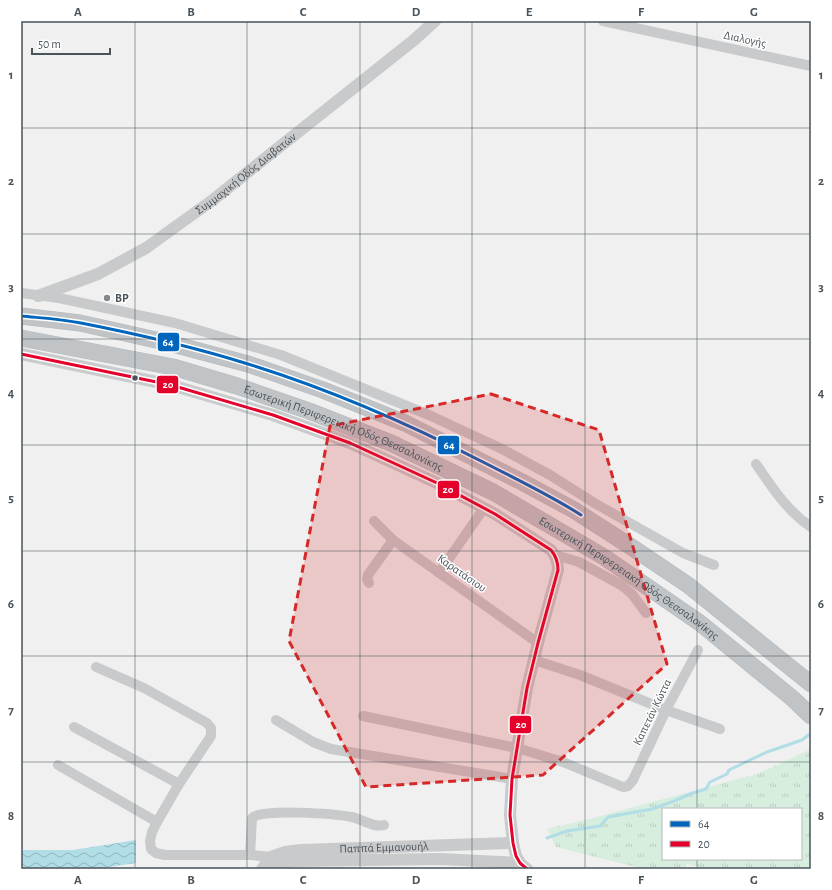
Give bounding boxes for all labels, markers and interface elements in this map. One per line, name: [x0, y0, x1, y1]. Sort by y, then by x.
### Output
text: A: [74, 6, 82, 19]
text: B: [187, 6, 195, 19]
text: C: [300, 6, 307, 19]
text: D: [412, 6, 421, 19]
text: E: [526, 6, 533, 19]
text: F: [638, 6, 645, 19]
text: G: [750, 6, 758, 19]
street label: Διαλογής: [722, 29, 768, 50]
scale bar: [32, 30, 110, 56]
text: 50 m: [38, 38, 61, 50]
text: 1: [9, 69, 13, 82]
text: 1: [819, 69, 823, 82]
street label: Συμμαχική Οδός Διαβατών: [193, 130, 298, 216]
text: 2: [8, 175, 14, 188]
text: 2: [818, 175, 824, 188]
text: 3: [8, 281, 14, 294]
text: 3: [818, 281, 824, 294]
place label: BP: [115, 292, 129, 304]
marker: BP: [102, 293, 112, 303]
line badge: 64: [157, 332, 180, 352]
text: 64: [163, 337, 174, 348]
unlabelled marker: [130, 373, 140, 383]
line badge: 20: [156, 375, 179, 394]
text: 20: [163, 379, 174, 390]
street label: Εσωτερική Περιφερειακή Οδός Θεσσαλονίκης: [242, 383, 445, 474]
text: 4: [8, 387, 15, 400]
text: 4: [818, 387, 825, 400]
line badge: 64: [437, 435, 460, 455]
text: 64: [444, 440, 455, 451]
line badge: 20: [437, 480, 460, 499]
text: 20: [443, 484, 454, 495]
text: 5: [8, 492, 14, 505]
text: 5: [818, 492, 824, 505]
street label: Εσωτερική Περιφερειακή Οδός Θεσσαλονίκης: [537, 514, 722, 643]
street label: Καρατάσιου: [435, 552, 489, 594]
text: 6: [8, 598, 14, 611]
text: 6: [818, 598, 824, 611]
street label: Καπετάν Κώττα: [631, 677, 673, 747]
text: 7: [8, 704, 14, 717]
text: 7: [818, 704, 824, 717]
line badge: 20: [509, 715, 532, 734]
text: 20: [516, 719, 527, 730]
legend: [662, 808, 802, 860]
text: 8: [8, 810, 14, 823]
text: 8: [818, 810, 824, 823]
text: 64: [698, 818, 710, 830]
text: 20: [698, 838, 710, 850]
street label: Παππά Εμμανουήλ: [339, 840, 429, 855]
text: A: [74, 874, 82, 887]
text: B: [187, 874, 195, 887]
text: C: [300, 874, 307, 887]
text: D: [412, 874, 421, 887]
text: E: [526, 874, 533, 887]
text: F: [638, 874, 645, 887]
text: G: [750, 874, 758, 887]

